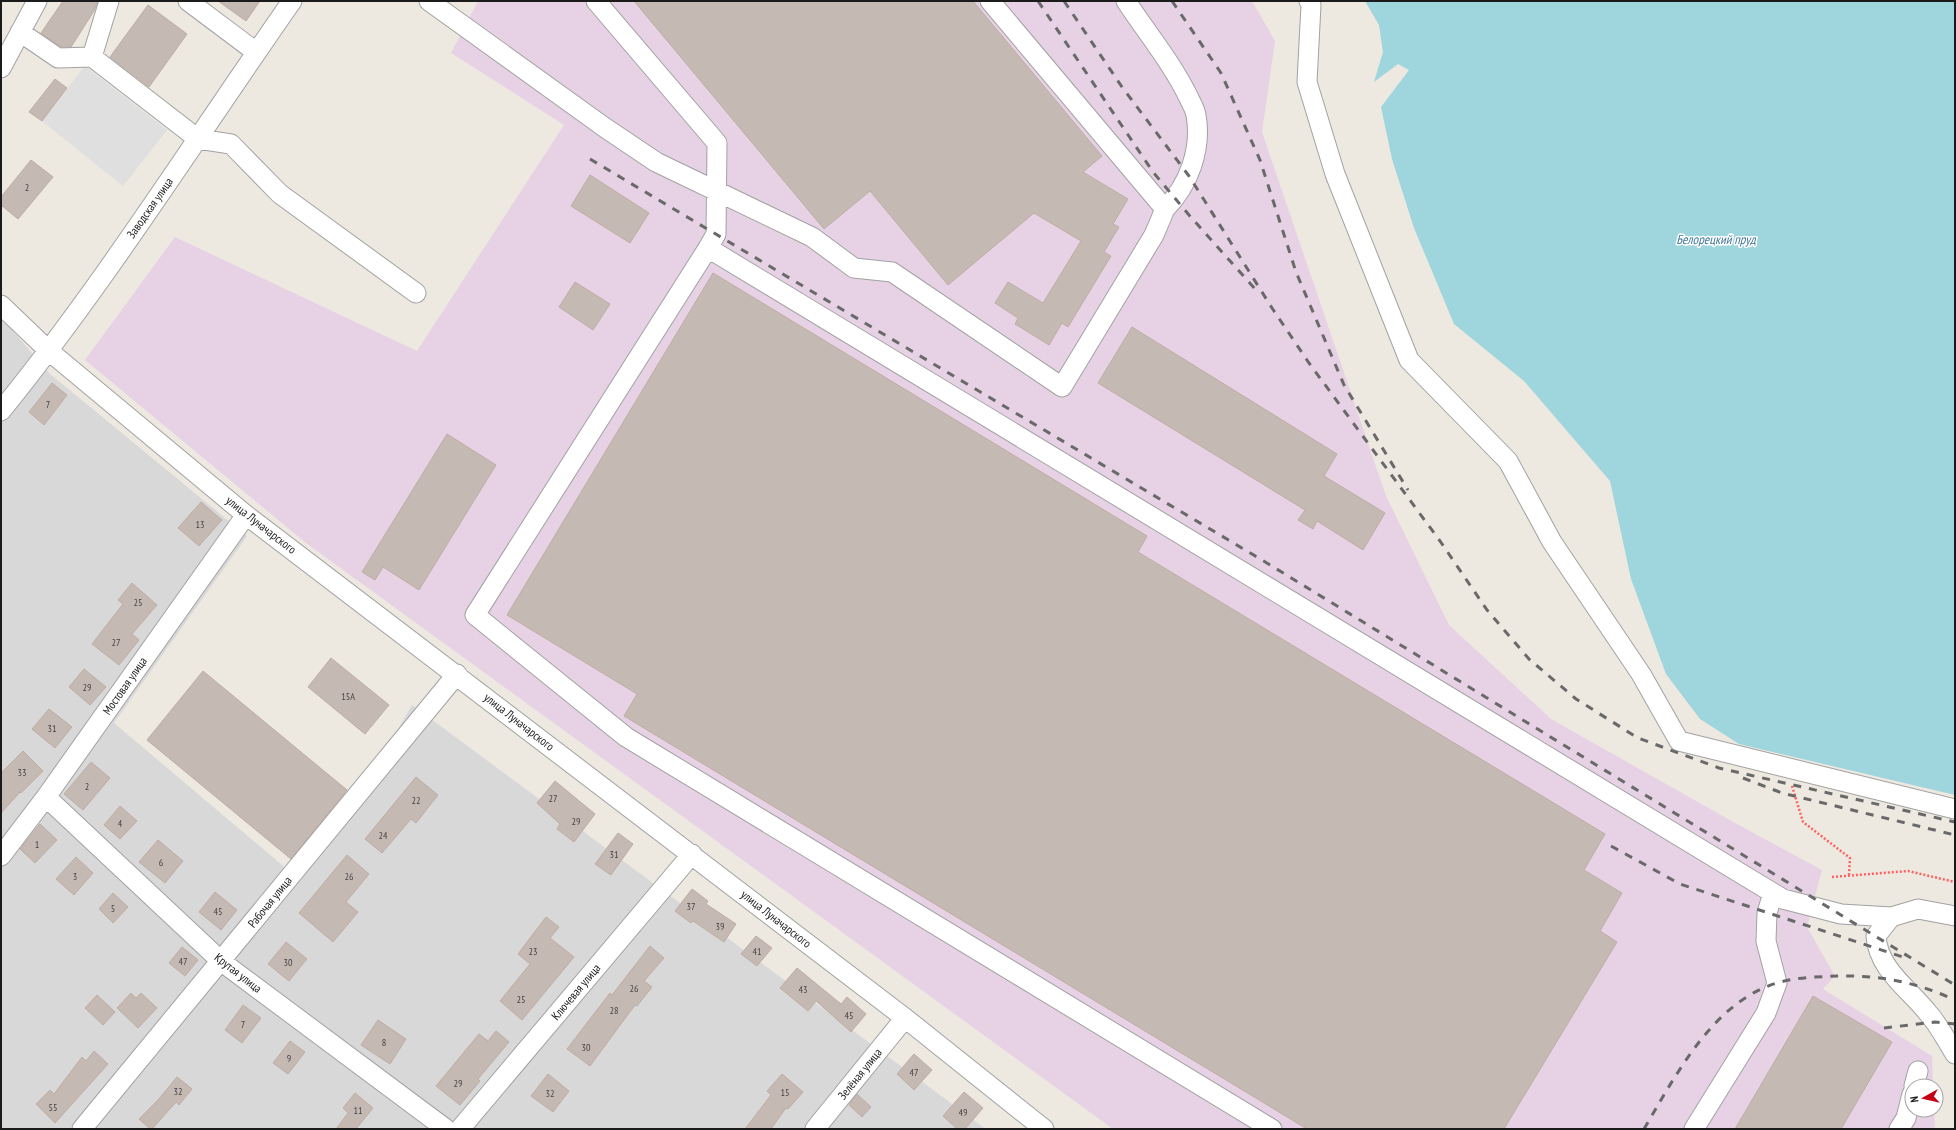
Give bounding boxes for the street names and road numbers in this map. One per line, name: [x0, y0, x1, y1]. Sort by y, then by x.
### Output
street label: Заводская улица: [123, 174, 176, 241]
street label: улица Луначарского: [223, 493, 299, 557]
street label: Мостовая улица: [99, 654, 150, 718]
street label: улица Луначарского: [481, 690, 557, 754]
street label: Рабочая улица: [244, 873, 295, 930]
street label: улица Луначарского: [738, 887, 814, 951]
street label: Крутая улица: [212, 949, 265, 996]
street label: Ключевая улица: [548, 960, 604, 1023]
street label: Зелёная улица: [834, 1045, 885, 1102]

